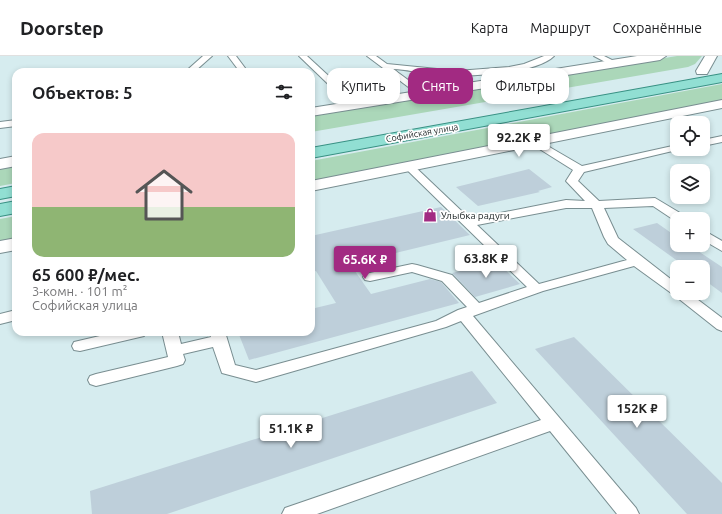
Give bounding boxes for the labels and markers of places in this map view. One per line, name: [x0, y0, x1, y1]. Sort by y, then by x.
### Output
pin: 92.2K ₽: [482, 124, 556, 158]
shop icon: Улыбка радуги: [422, 207, 438, 223]
place label: Улыбка радуги: [441, 210, 510, 221]
pin: 63.8K ₽: [449, 245, 523, 279]
pin: 65.6K ₽: [328, 246, 402, 280]
pin: 152K ₽: [604, 395, 670, 429]
pin: 51.1K ₽: [254, 415, 328, 449]

